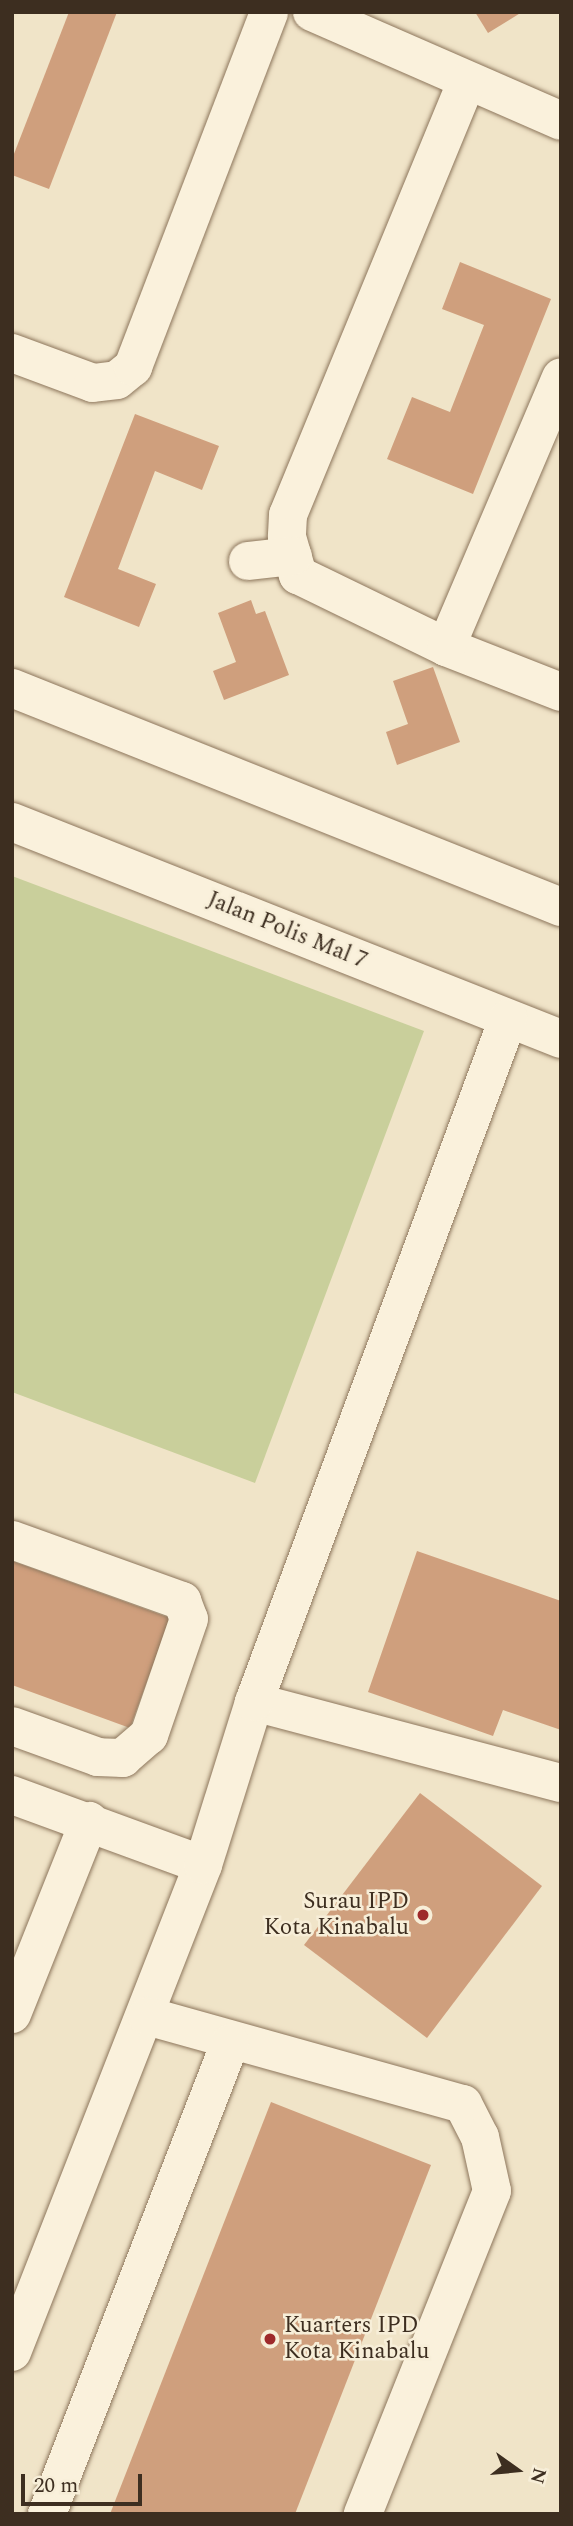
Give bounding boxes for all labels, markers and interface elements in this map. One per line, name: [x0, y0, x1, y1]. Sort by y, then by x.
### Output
street label: Jalan Polis Mal 7: [203, 886, 371, 976]
place label: Surau IPD Kota Kinabalu: [264, 1888, 409, 1942]
marker: Surau IPD Kota Kinabalu: [415, 1907, 431, 1923]
place label: Kuarters IPD Kota Kinabalu: [284, 2312, 429, 2366]
marker: Kuarters IPD Kota Kinabalu: [262, 2331, 278, 2347]
north arrow: [482, 2435, 552, 2505]
scale bar: [24, 2460, 145, 2504]
text: N: [522, 2464, 554, 2487]
text: 20 m: [34, 2470, 78, 2502]

